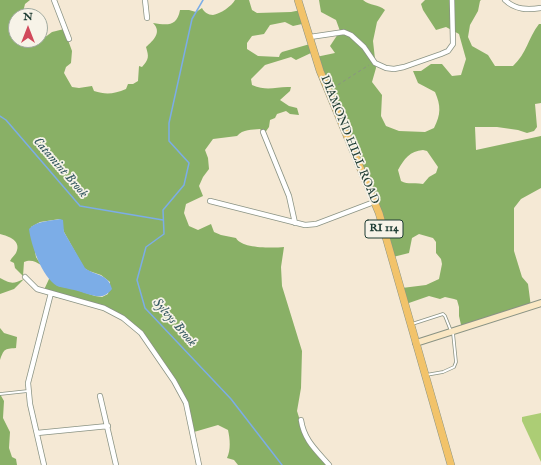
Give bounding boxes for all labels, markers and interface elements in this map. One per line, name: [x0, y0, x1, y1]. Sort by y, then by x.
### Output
north arrow: [8, 8, 48, 48]
text: N: [23, 10, 33, 24]
street label: DIAMOND HILL ROAD: [317, 73, 381, 207]
water label: Catamint Brook: [29, 135, 91, 201]
road number: RI 114: [365, 220, 403, 238]
water label: Sylvys Brook: [149, 296, 199, 350]

